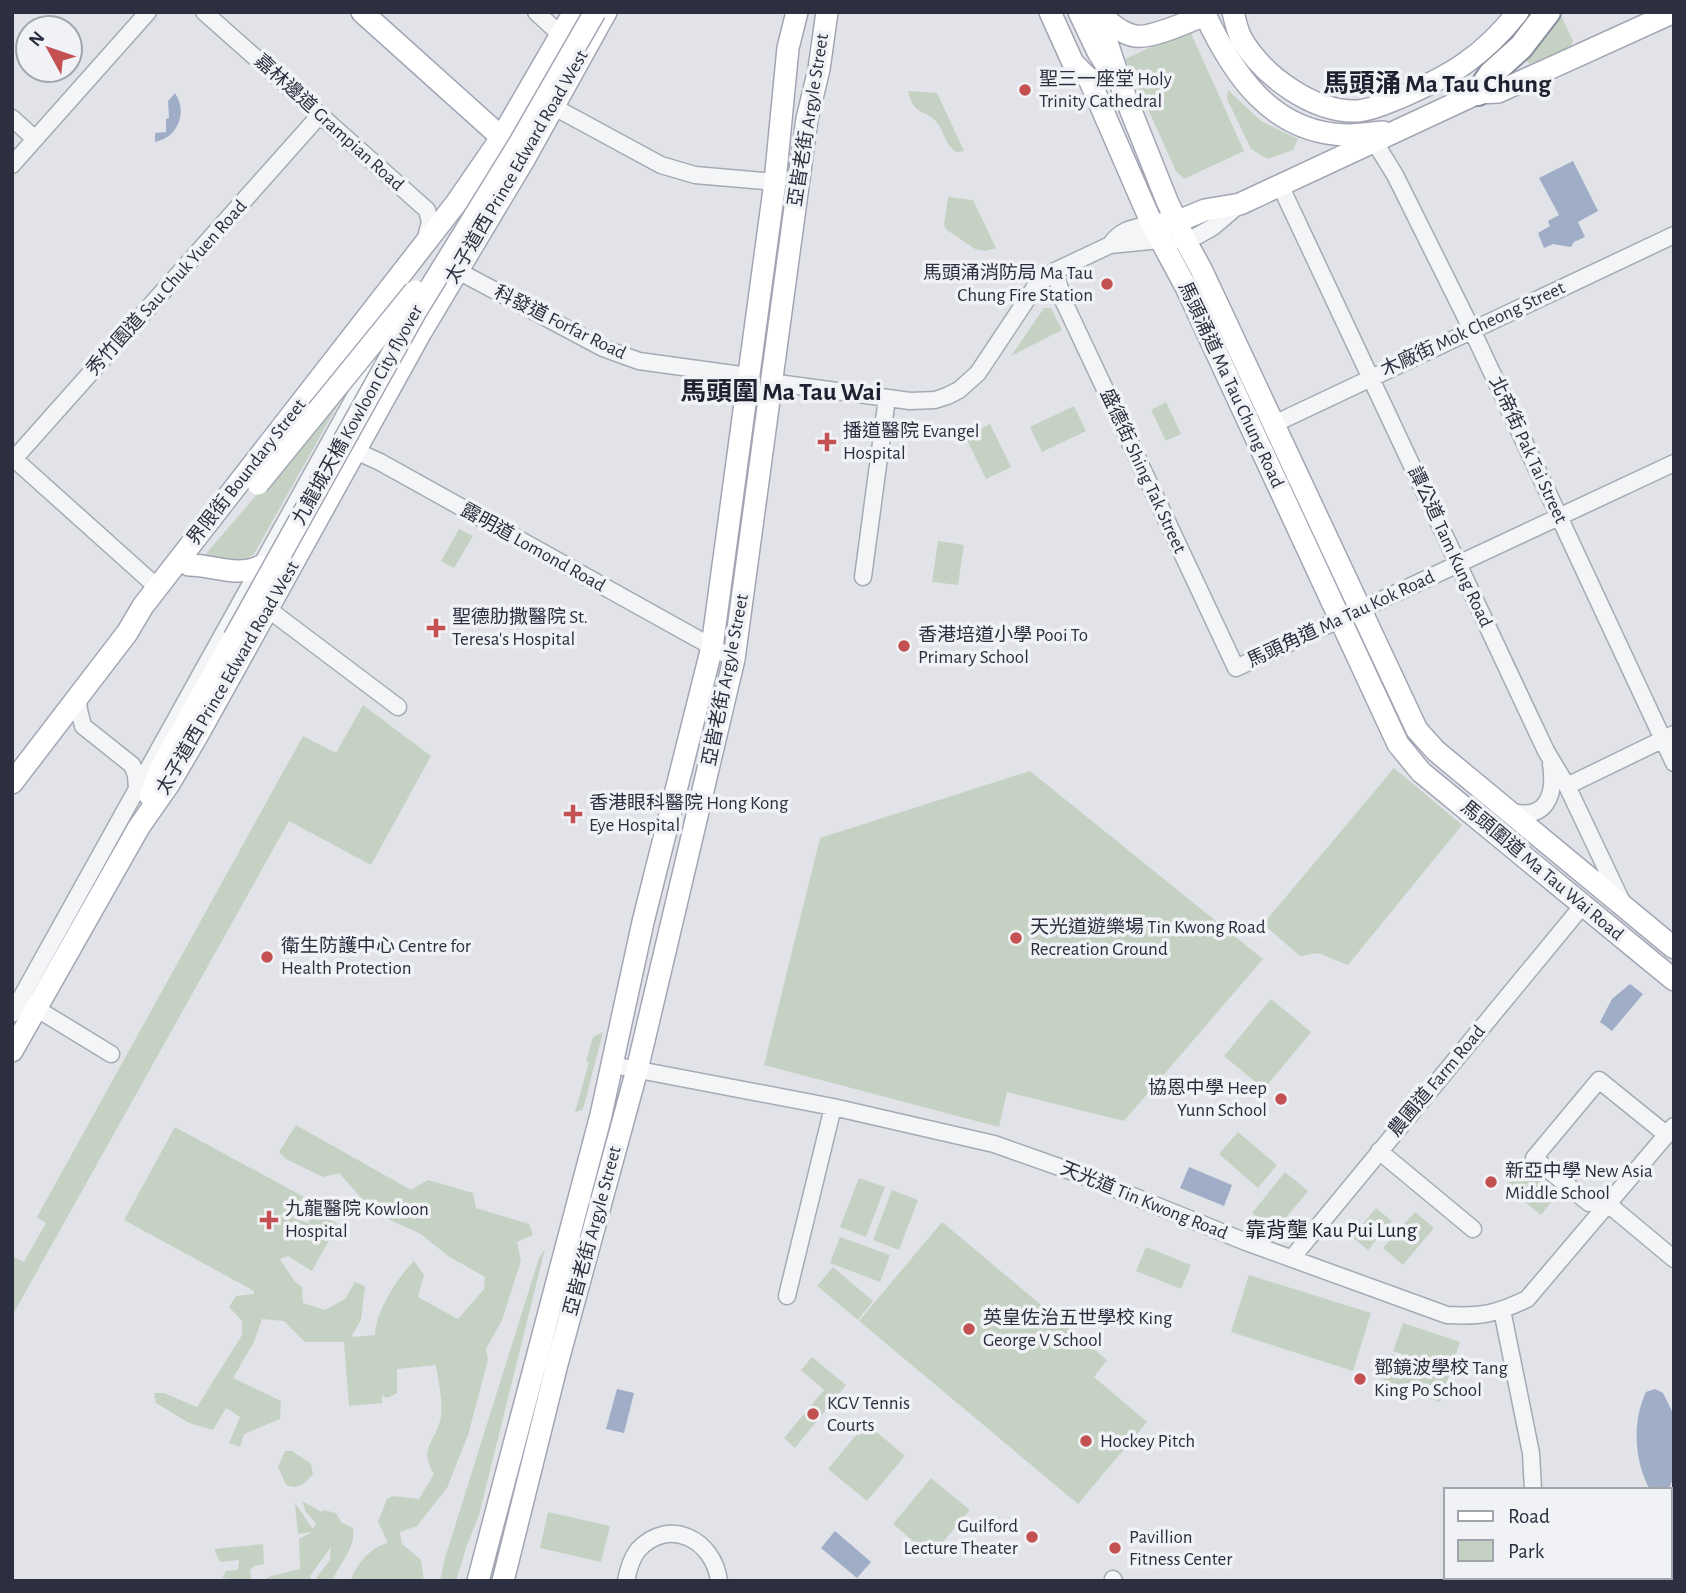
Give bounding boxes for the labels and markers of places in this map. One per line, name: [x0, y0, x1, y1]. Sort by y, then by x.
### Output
place label: 聖三一座堂 Holy Trinity Cathedral: [1039, 68, 1172, 111]
marker: 聖三一座堂 Holy Trinity Cathedral: [1017, 82, 1033, 98]
place label: 馬頭涌消防局 Ma Tau Chung Fire Station: [923, 262, 1093, 305]
marker: 馬頭涌消防局 Ma Tau Chung Fire Station: [1099, 276, 1115, 292]
place label: 播道醫院 Evangel Hospital: [843, 421, 980, 463]
marker: 播道醫院 Evangel Hospital: [817, 432, 837, 452]
place label: 聖德肋撒醫院 St. Teresa's Hospital: [452, 606, 588, 649]
marker: 聖德肋撒醫院 St. Teresa's Hospital: [426, 618, 446, 638]
place label: 香港培道小學 Pooi To Primary School: [918, 624, 1088, 667]
marker: 香港培道小學 Pooi To Primary School: [896, 638, 912, 654]
place label: 香港眼科醫院 Hong Kong Eye Hospital: [589, 792, 789, 835]
marker: 香港眼科醫院 Hong Kong Eye Hospital: [563, 804, 583, 824]
place label: 天光道遊樂場 Tin Kwong Road Recreation Ground: [1030, 916, 1266, 959]
marker: 天光道遊樂場 Tin Kwong Road Recreation Ground: [1008, 930, 1024, 946]
place label: 衛生防護中心 Centre for Health Protection: [281, 935, 471, 978]
marker: 衛生防護中心 Centre for Health Protection: [259, 949, 275, 965]
place label: 協恩中學 Heep Yunn School: [1148, 1077, 1267, 1120]
marker: 協恩中學 Heep Yunn School: [1273, 1091, 1289, 1107]
place label: 新亞中學 New Asia Middle School: [1505, 1160, 1653, 1203]
marker: 新亞中學 New Asia Middle School: [1483, 1174, 1499, 1190]
place label: 九龍醫院 Kowloon Hospital: [285, 1198, 429, 1241]
marker: 九龍醫院 Kowloon Hospital: [259, 1210, 279, 1230]
place label: 英皇佐治五世學校 King George V School: [983, 1307, 1173, 1350]
marker: 英皇佐治五世學校 King George V School: [961, 1321, 977, 1337]
place label: 鄧鏡波學校 Tang King Po School: [1374, 1357, 1509, 1400]
marker: 鄧鏡波學校 Tang King Po School: [1352, 1371, 1368, 1387]
place label: KGV Tennis Courts: [827, 1394, 910, 1435]
marker: KGV Tennis Courts: [805, 1406, 821, 1422]
place label: Hockey Pitch: [1100, 1432, 1195, 1451]
marker: Hockey Pitch: [1078, 1433, 1094, 1449]
place label: Guilford Lecture Theater: [903, 1517, 1018, 1558]
place label: Pavillion Fitness Center: [1129, 1528, 1232, 1569]
marker: Guilford Lecture Theater: [1024, 1529, 1040, 1545]
marker: Pavillion Fitness Center: [1107, 1540, 1123, 1556]

